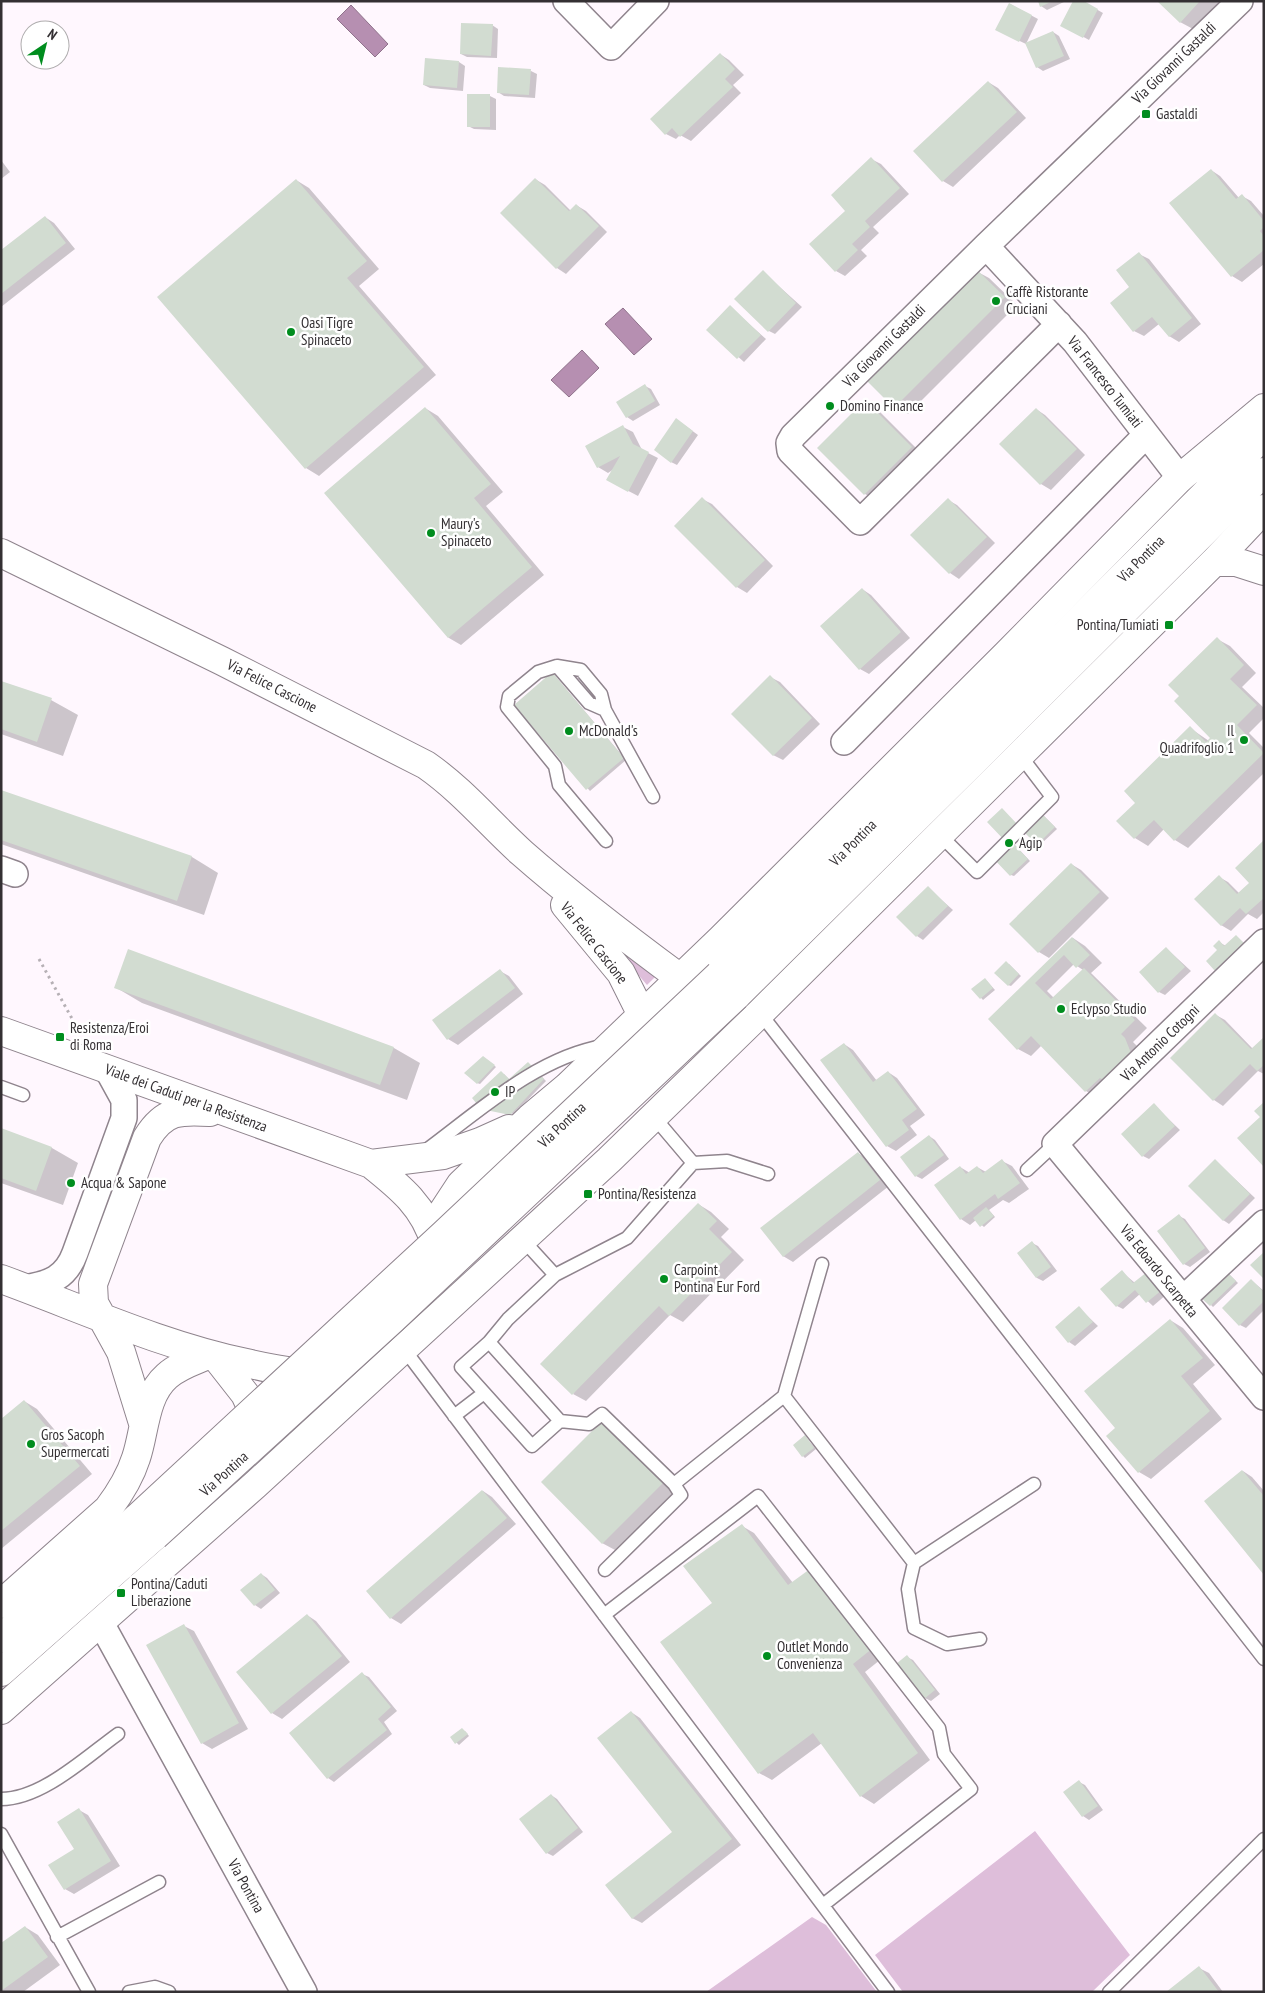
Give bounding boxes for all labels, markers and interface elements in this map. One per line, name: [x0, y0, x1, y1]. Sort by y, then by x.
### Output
street label: Via Giovanni Gastaldi: [1127, 18, 1220, 108]
north arrow: [20, 20, 70, 70]
text: N: [44, 25, 61, 44]
place label: Gastaldi: [1156, 104, 1198, 123]
marker: Gastaldi: [1140, 108, 1152, 120]
place label: Caffè Ristorante Cruciani: [1006, 282, 1089, 318]
marker: Caffè Ristorante Cruciani: [990, 295, 1002, 307]
street label: Via Giovanni Gastaldi: [837, 300, 929, 392]
place label: Oasi Tigre Spinaceto: [301, 313, 353, 349]
marker: Oasi Tigre Spinaceto: [285, 326, 297, 338]
street label: Via Francesco Tumiati: [1063, 331, 1147, 431]
place label: Domino Finance: [840, 396, 924, 415]
marker: Domino Finance: [824, 400, 836, 412]
place label: Maury's Spinaceto: [441, 514, 492, 550]
marker: Maury's Spinaceto: [425, 527, 437, 539]
street label: Via Pontina: [1112, 531, 1168, 587]
place label: Pontina/Tumiati: [1077, 615, 1159, 634]
marker: Pontina/Tumiati: [1163, 619, 1175, 631]
street label: Via Felice Cascione: [223, 654, 320, 716]
place label: McDonald's: [579, 721, 638, 740]
place label: Il Quadrifoglio 1: [1160, 721, 1234, 757]
marker: McDonald's: [563, 725, 575, 737]
marker: Il Quadrifoglio 1: [1238, 734, 1250, 746]
street label: Via Pontina: [824, 815, 880, 871]
place label: Agip: [1019, 833, 1042, 852]
marker: Agip: [1003, 837, 1015, 849]
street label: Via Felice Cascione: [556, 897, 632, 987]
place label: Eclypso Studio: [1071, 999, 1146, 1018]
street label: Via Antonio Cotogni: [1116, 1000, 1203, 1086]
marker: Eclypso Studio: [1055, 1003, 1067, 1015]
place label: Resistenza/Eroi di Roma: [70, 1018, 149, 1054]
marker: Resistenza/Eroi di Roma: [54, 1031, 66, 1043]
street label: Viale dei Caduti per la Resistenza: [101, 1059, 270, 1136]
place label: IP: [505, 1082, 515, 1101]
marker: IP: [489, 1086, 501, 1098]
street label: Via Pontina: [533, 1098, 590, 1152]
place label: Acqua & Sapone: [81, 1173, 166, 1192]
marker: Acqua & Sapone: [65, 1177, 77, 1189]
place label: Pontina/Resistenza: [598, 1184, 696, 1203]
marker: Pontina/Resistenza: [582, 1188, 594, 1200]
street label: Via Edoardo Scarpetta: [1116, 1220, 1203, 1321]
place label: Carpoint Pontina Eur Ford: [674, 1260, 760, 1296]
marker: Carpoint Pontina Eur Ford: [658, 1273, 670, 1285]
place label: Gros Sacoph Supermercati: [41, 1425, 110, 1461]
marker: Gros Sacoph Supermercati: [25, 1438, 37, 1450]
street label: Via Pontina: [195, 1447, 252, 1501]
place label: Pontina/Caduti Liberazione: [131, 1574, 208, 1610]
marker: Pontina/Caduti Liberazione: [115, 1587, 127, 1599]
place label: Outlet Mondo Convenienza: [777, 1637, 848, 1673]
marker: Outlet Mondo Convenienza: [761, 1650, 773, 1662]
street label: Via Pontina: [223, 1855, 269, 1916]

